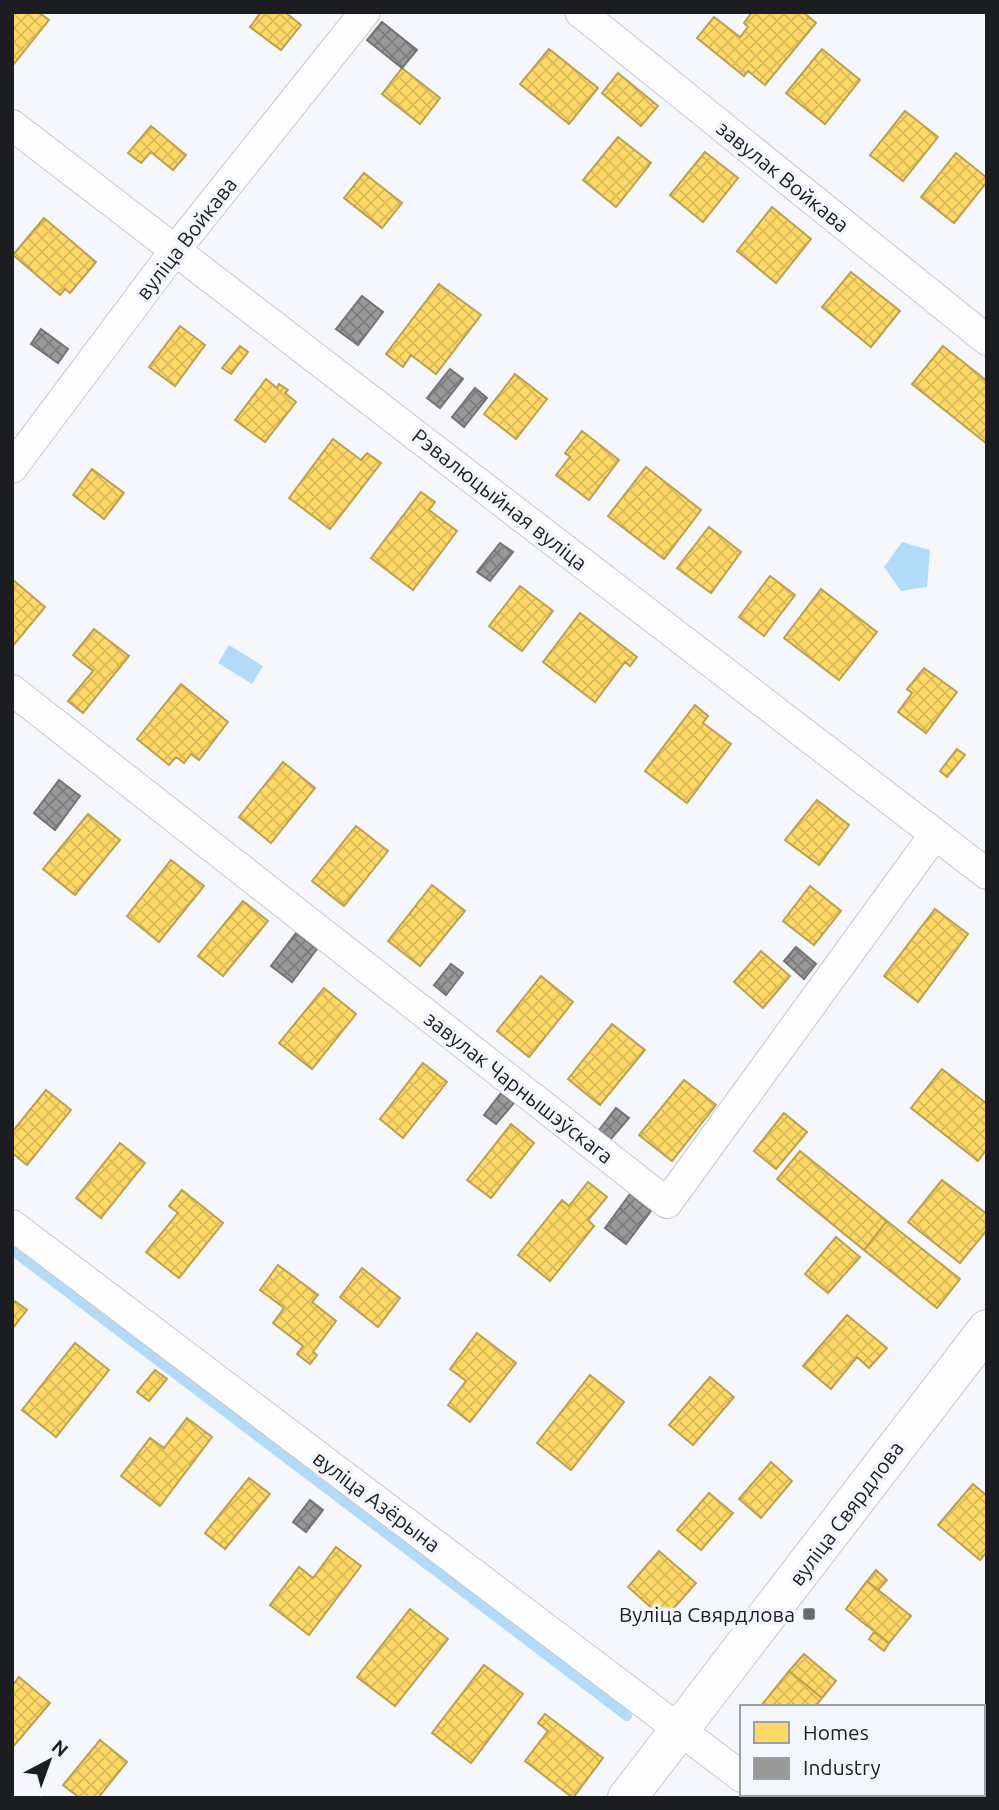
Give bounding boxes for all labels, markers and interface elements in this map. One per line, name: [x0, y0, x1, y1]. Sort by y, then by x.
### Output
street label: завулак Войкава: [712, 115, 854, 237]
street label: вуліца Войкава: [131, 172, 241, 304]
street label: Рэвалюцыйная вуліца: [408, 423, 592, 575]
street label: завулак Чарнышэўскага: [420, 1006, 618, 1168]
street label: вуліца Свярдлова: [784, 1436, 908, 1590]
street label: вуліца Азёрына: [309, 1445, 445, 1557]
place label: Вуліца Свярдлова: [619, 1602, 795, 1626]
marker: Вуліца Свярдлова: [801, 1606, 817, 1622]
legend: [740, 1705, 985, 1796]
text: Homes: [803, 1720, 869, 1744]
north arrow: [14, 1726, 84, 1796]
text: N: [48, 1735, 73, 1761]
text: Industry: [803, 1755, 881, 1779]

